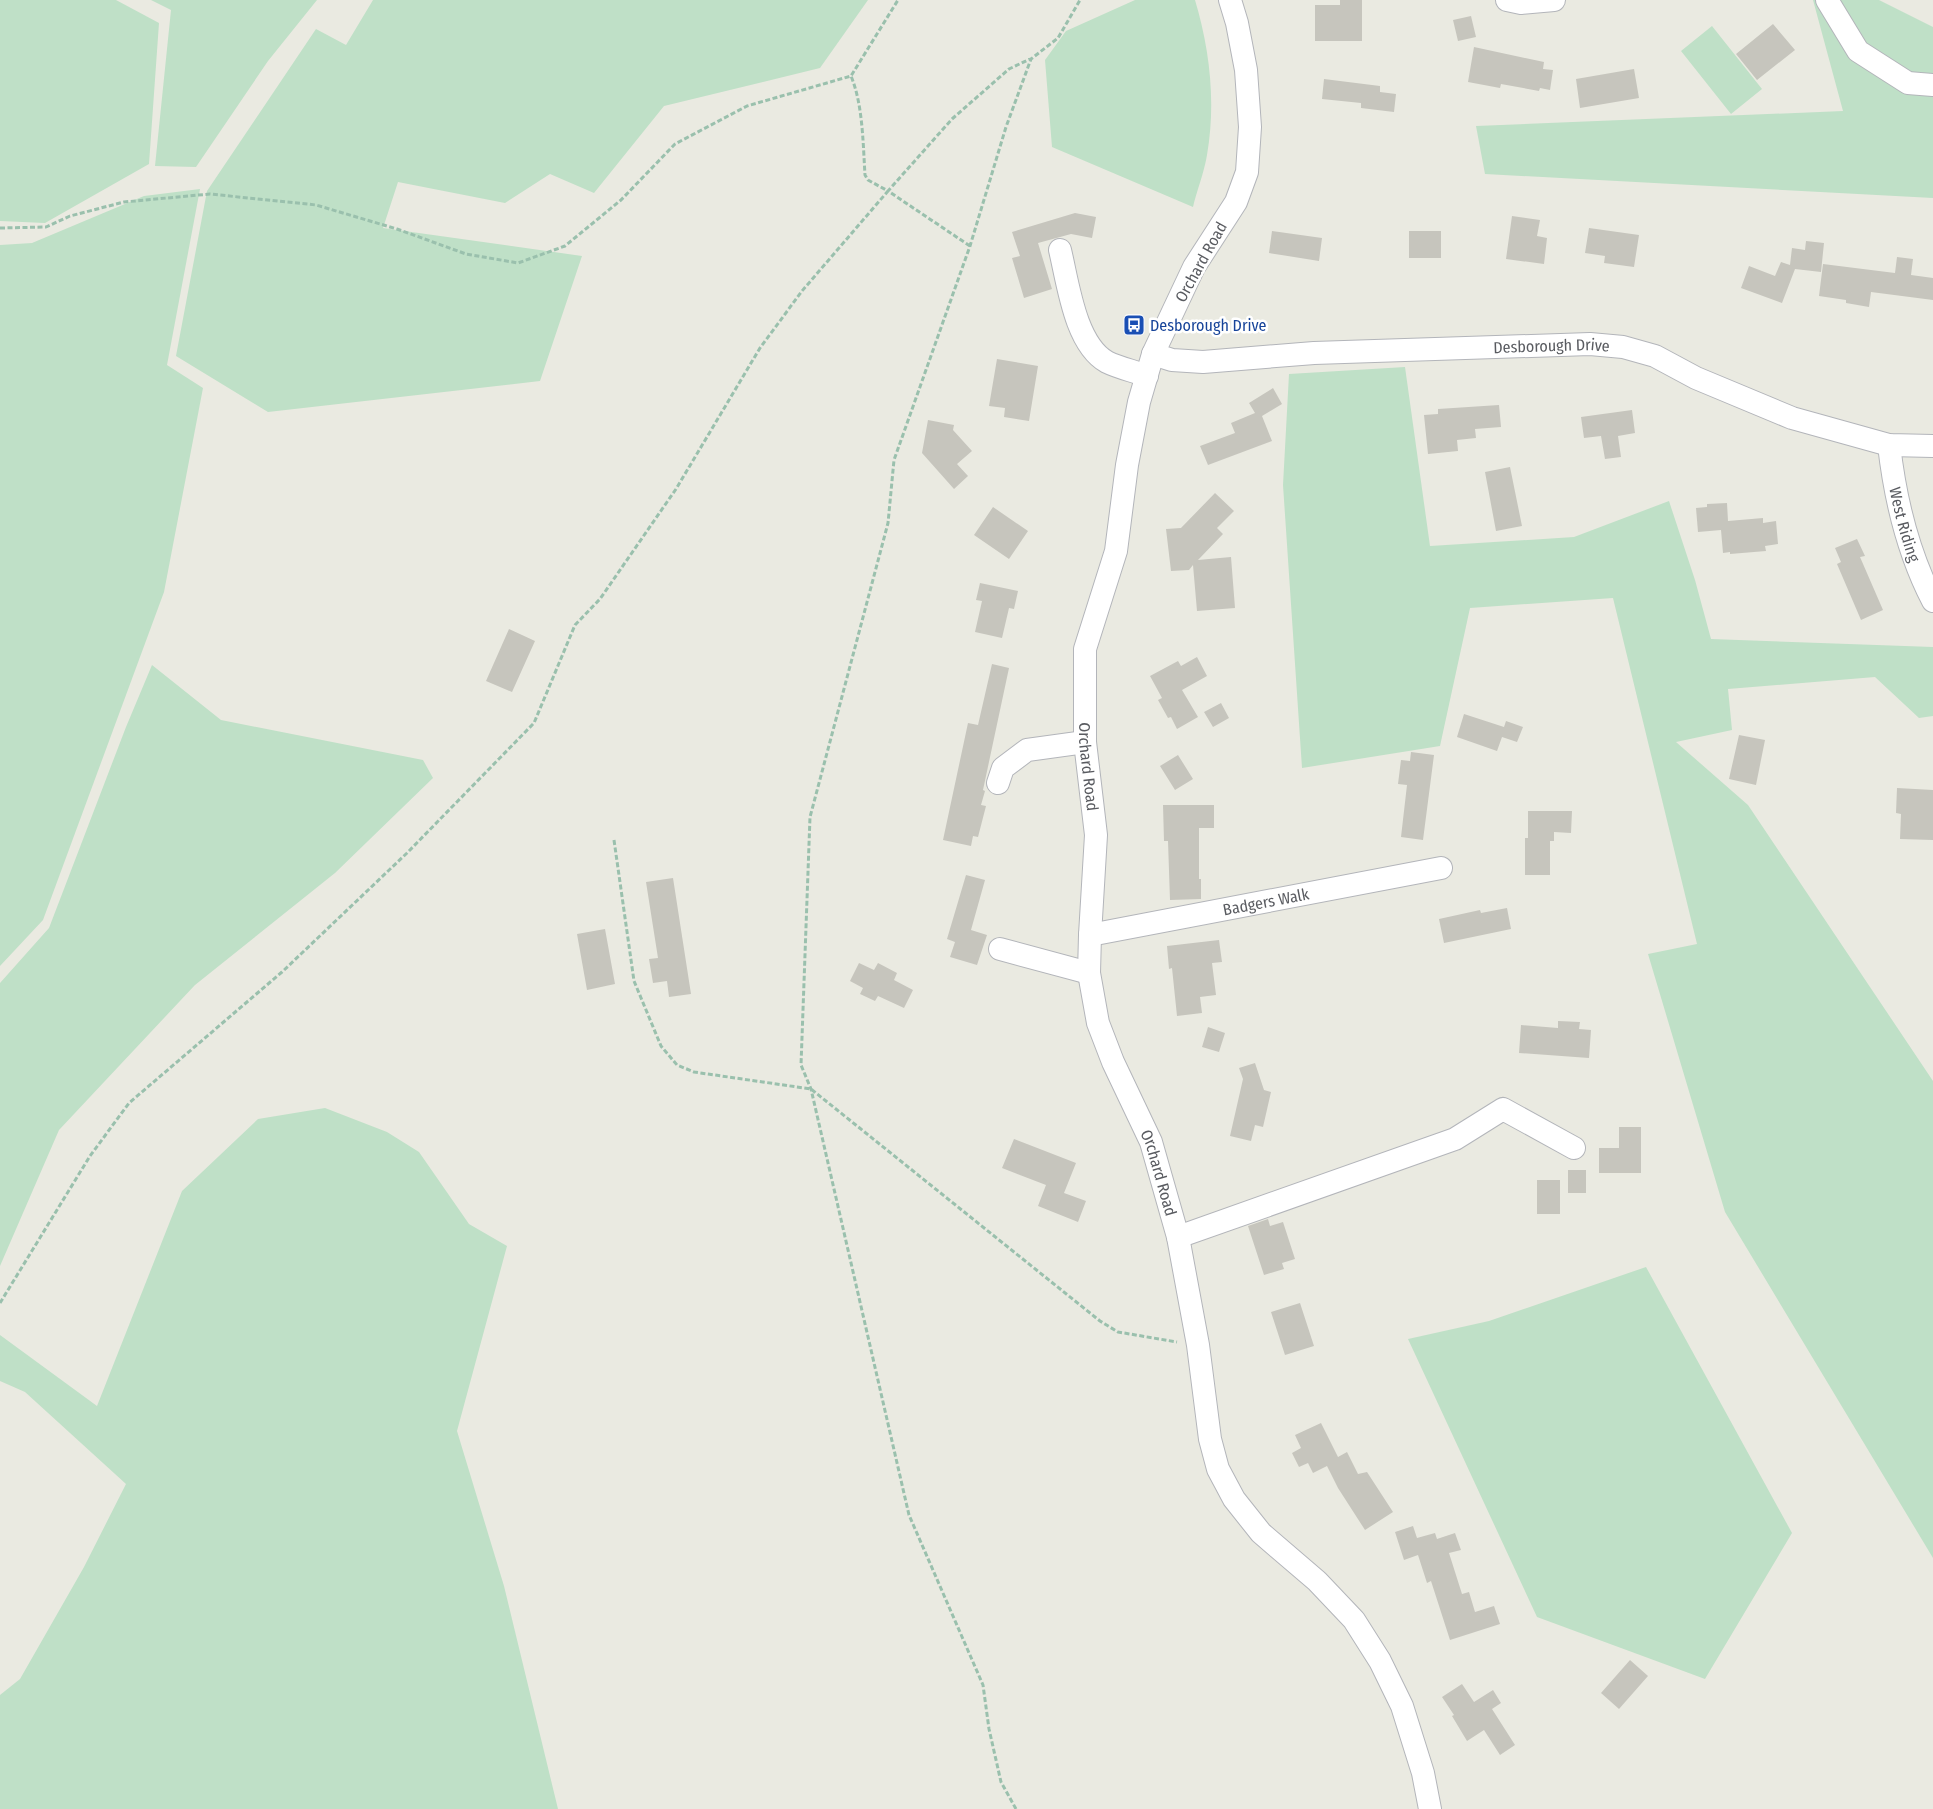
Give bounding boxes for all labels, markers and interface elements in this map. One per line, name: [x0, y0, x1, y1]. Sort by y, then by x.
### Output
street label: Orchard Road: [1171, 218, 1231, 306]
bus stop icon: Desborough Drive: [1122, 313, 1146, 337]
place label: Desborough Drive: [1150, 316, 1267, 335]
street label: Desborough Drive: [1493, 334, 1611, 357]
street label: West Riding: [1886, 485, 1925, 565]
street label: Orchard Road: [1076, 722, 1103, 812]
street label: Badgers Walk: [1221, 884, 1311, 919]
street label: Orchard Road: [1137, 1126, 1181, 1218]

